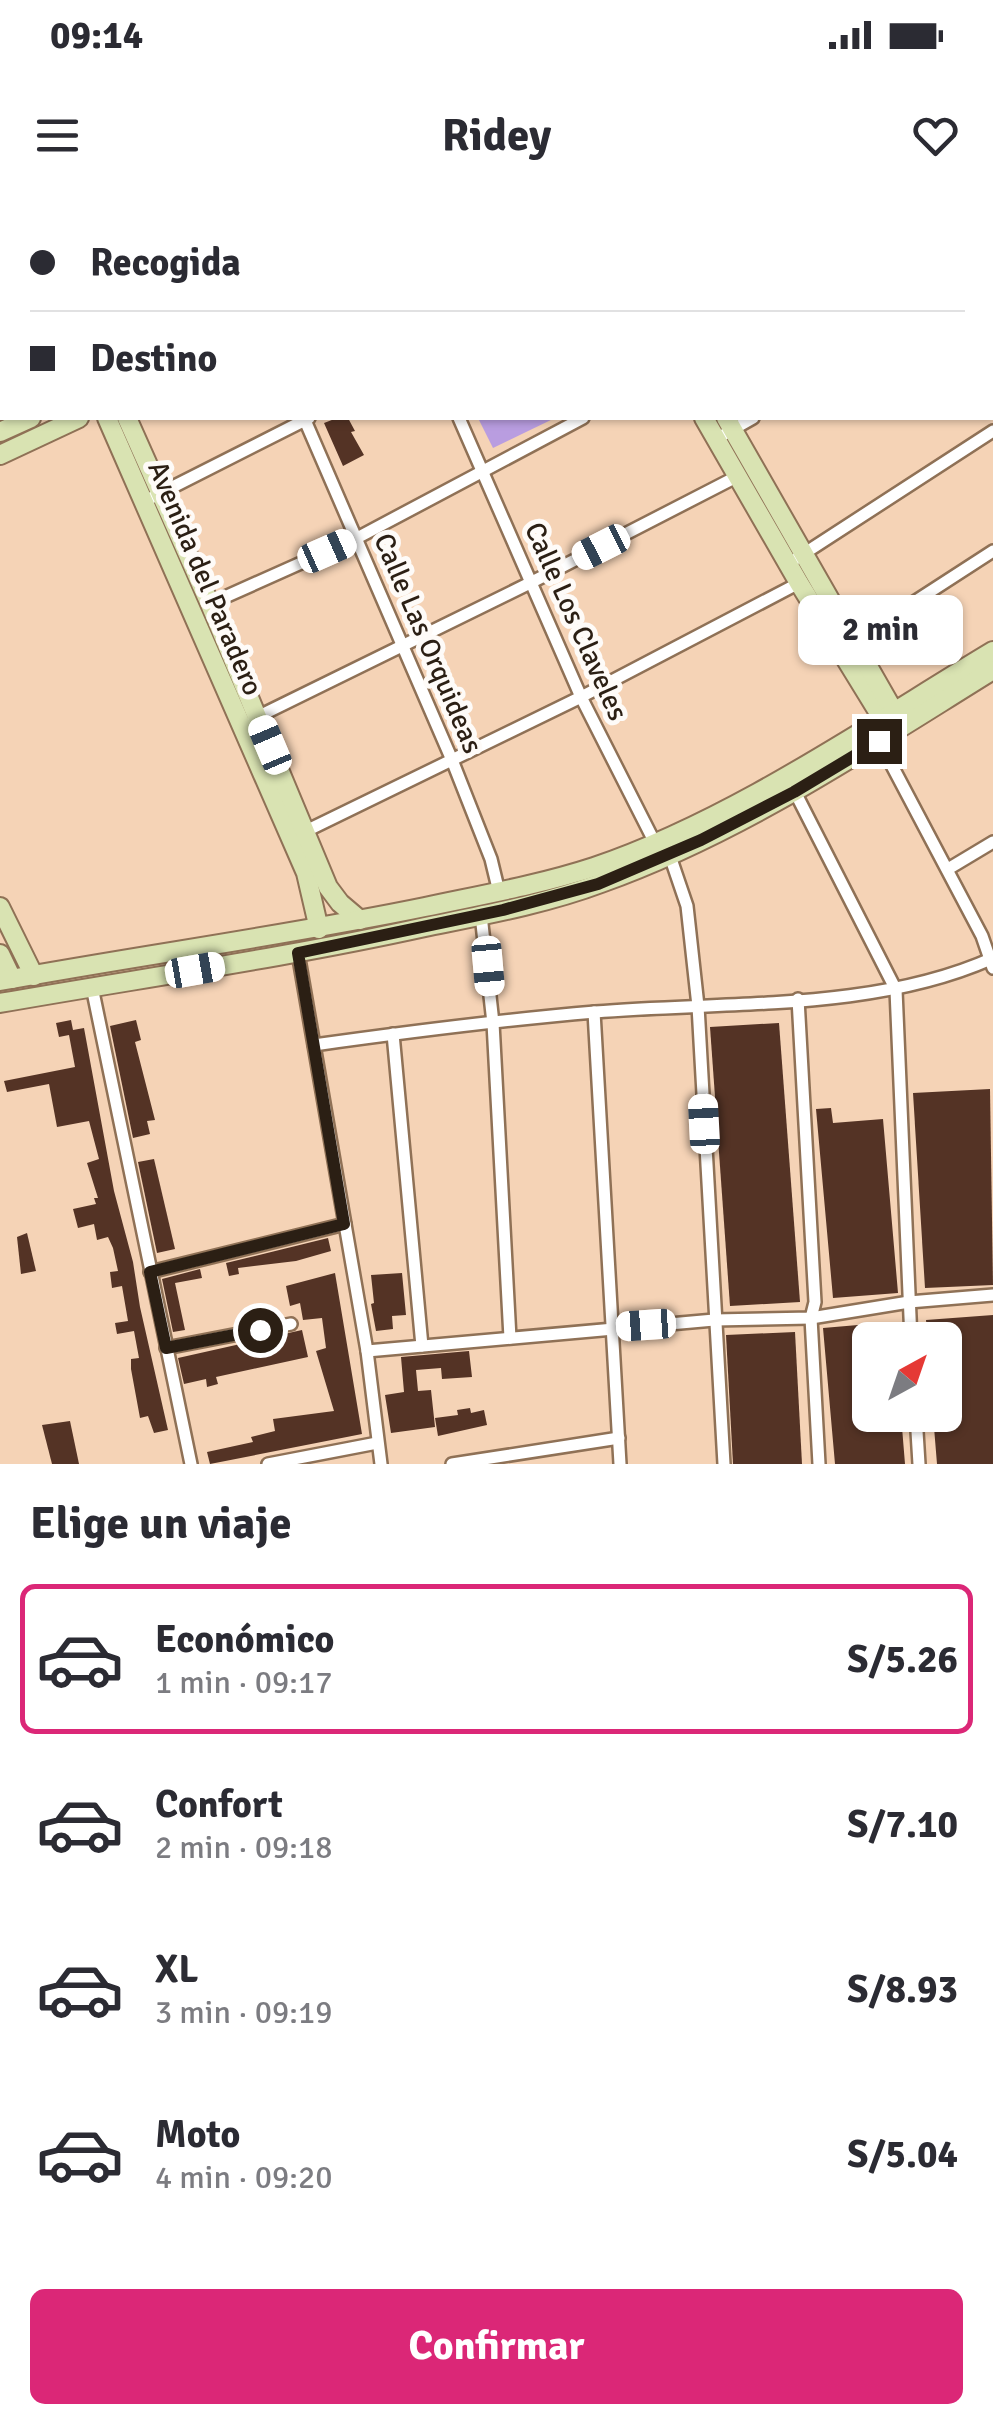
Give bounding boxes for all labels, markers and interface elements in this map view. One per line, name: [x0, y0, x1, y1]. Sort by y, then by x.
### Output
text: 09:14: [50, 12, 143, 59]
icon: menu: [30, 108, 85, 163]
text: Ridey: [442, 108, 551, 163]
icon: heart: [908, 108, 963, 163]
text: Recogida: [90, 239, 241, 286]
text: Destino: [90, 335, 217, 382]
street label: Avenida del Paradero: [140, 456, 270, 701]
street label: Calle Los Claveles: [517, 517, 635, 726]
car: [567, 520, 635, 574]
car: [293, 525, 361, 577]
street label: Calle Las Orquideas: [366, 528, 490, 758]
callout: 2 min: [796, 596, 962, 666]
text: 2 min: [842, 610, 919, 649]
car: [244, 712, 296, 778]
route end: [857, 719, 902, 764]
car: [470, 935, 506, 997]
car: [163, 950, 227, 990]
car: [687, 1093, 721, 1155]
route start: [238, 1308, 283, 1353]
car: [615, 1308, 677, 1342]
north arrow: [852, 1322, 962, 1432]
map controls: [852, 1322, 962, 1432]
text: Elige un viaje: [30, 1496, 292, 1551]
icon: car: [35, 1614, 125, 1704]
text: Económico: [155, 1616, 334, 1663]
text: S/5.26: [847, 1636, 958, 1683]
text: 1 min · 09:17: [155, 1663, 333, 1702]
icon: car: [35, 1779, 125, 1869]
text: Confort: [155, 1781, 283, 1828]
text: S/7.10: [847, 1801, 958, 1848]
text: 2 min · 09:18: [155, 1828, 333, 1867]
icon: car: [35, 1944, 125, 2034]
text: XL: [155, 1946, 198, 1993]
text: S/8.93: [847, 1966, 958, 2013]
text: 3 min · 09:19: [155, 1993, 333, 2032]
icon: car: [35, 2109, 125, 2199]
text: Moto: [155, 2111, 240, 2158]
text: S/5.04: [847, 2131, 958, 2178]
text: 4 min · 09:20: [155, 2158, 333, 2197]
button: Confirmar: [30, 2289, 963, 2404]

